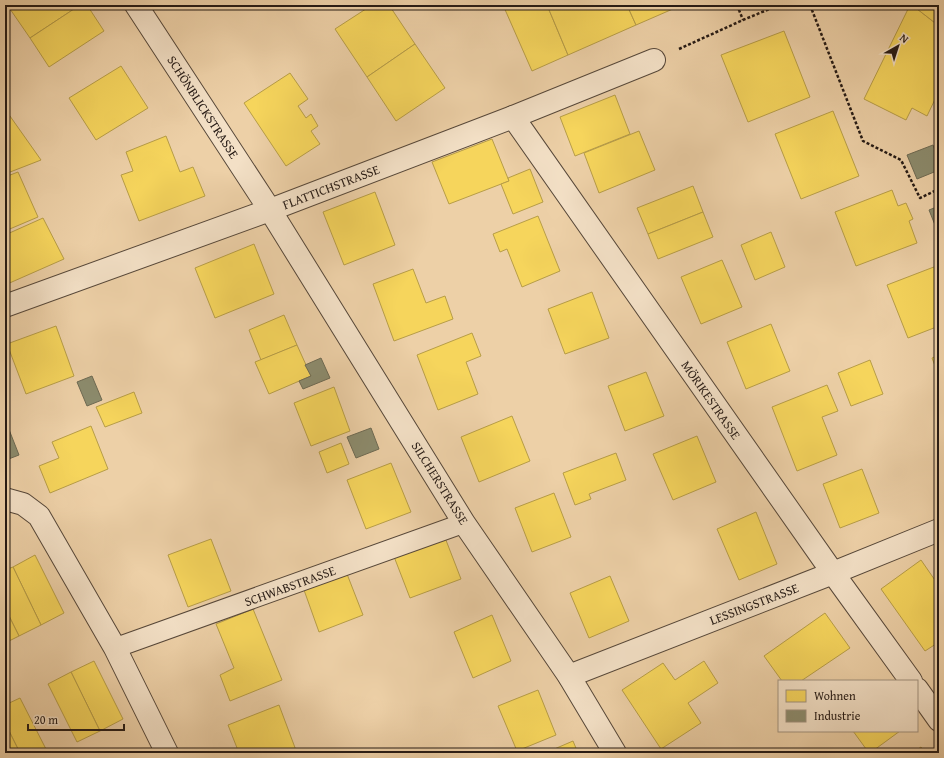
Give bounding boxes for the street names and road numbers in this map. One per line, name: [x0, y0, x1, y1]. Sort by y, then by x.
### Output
street label: SCHÖNBLICKSTRASSE: [163, 52, 244, 163]
street label: FLATTICHSTRASSE: [280, 160, 383, 214]
street label: MÖRIKESTRASSE: [677, 357, 746, 444]
street label: SILCHERSTRASSE: [407, 438, 473, 529]
street label: SCHWABSTRASSE: [242, 561, 339, 611]
street label: LESSINGSTRASSE: [707, 578, 802, 630]

